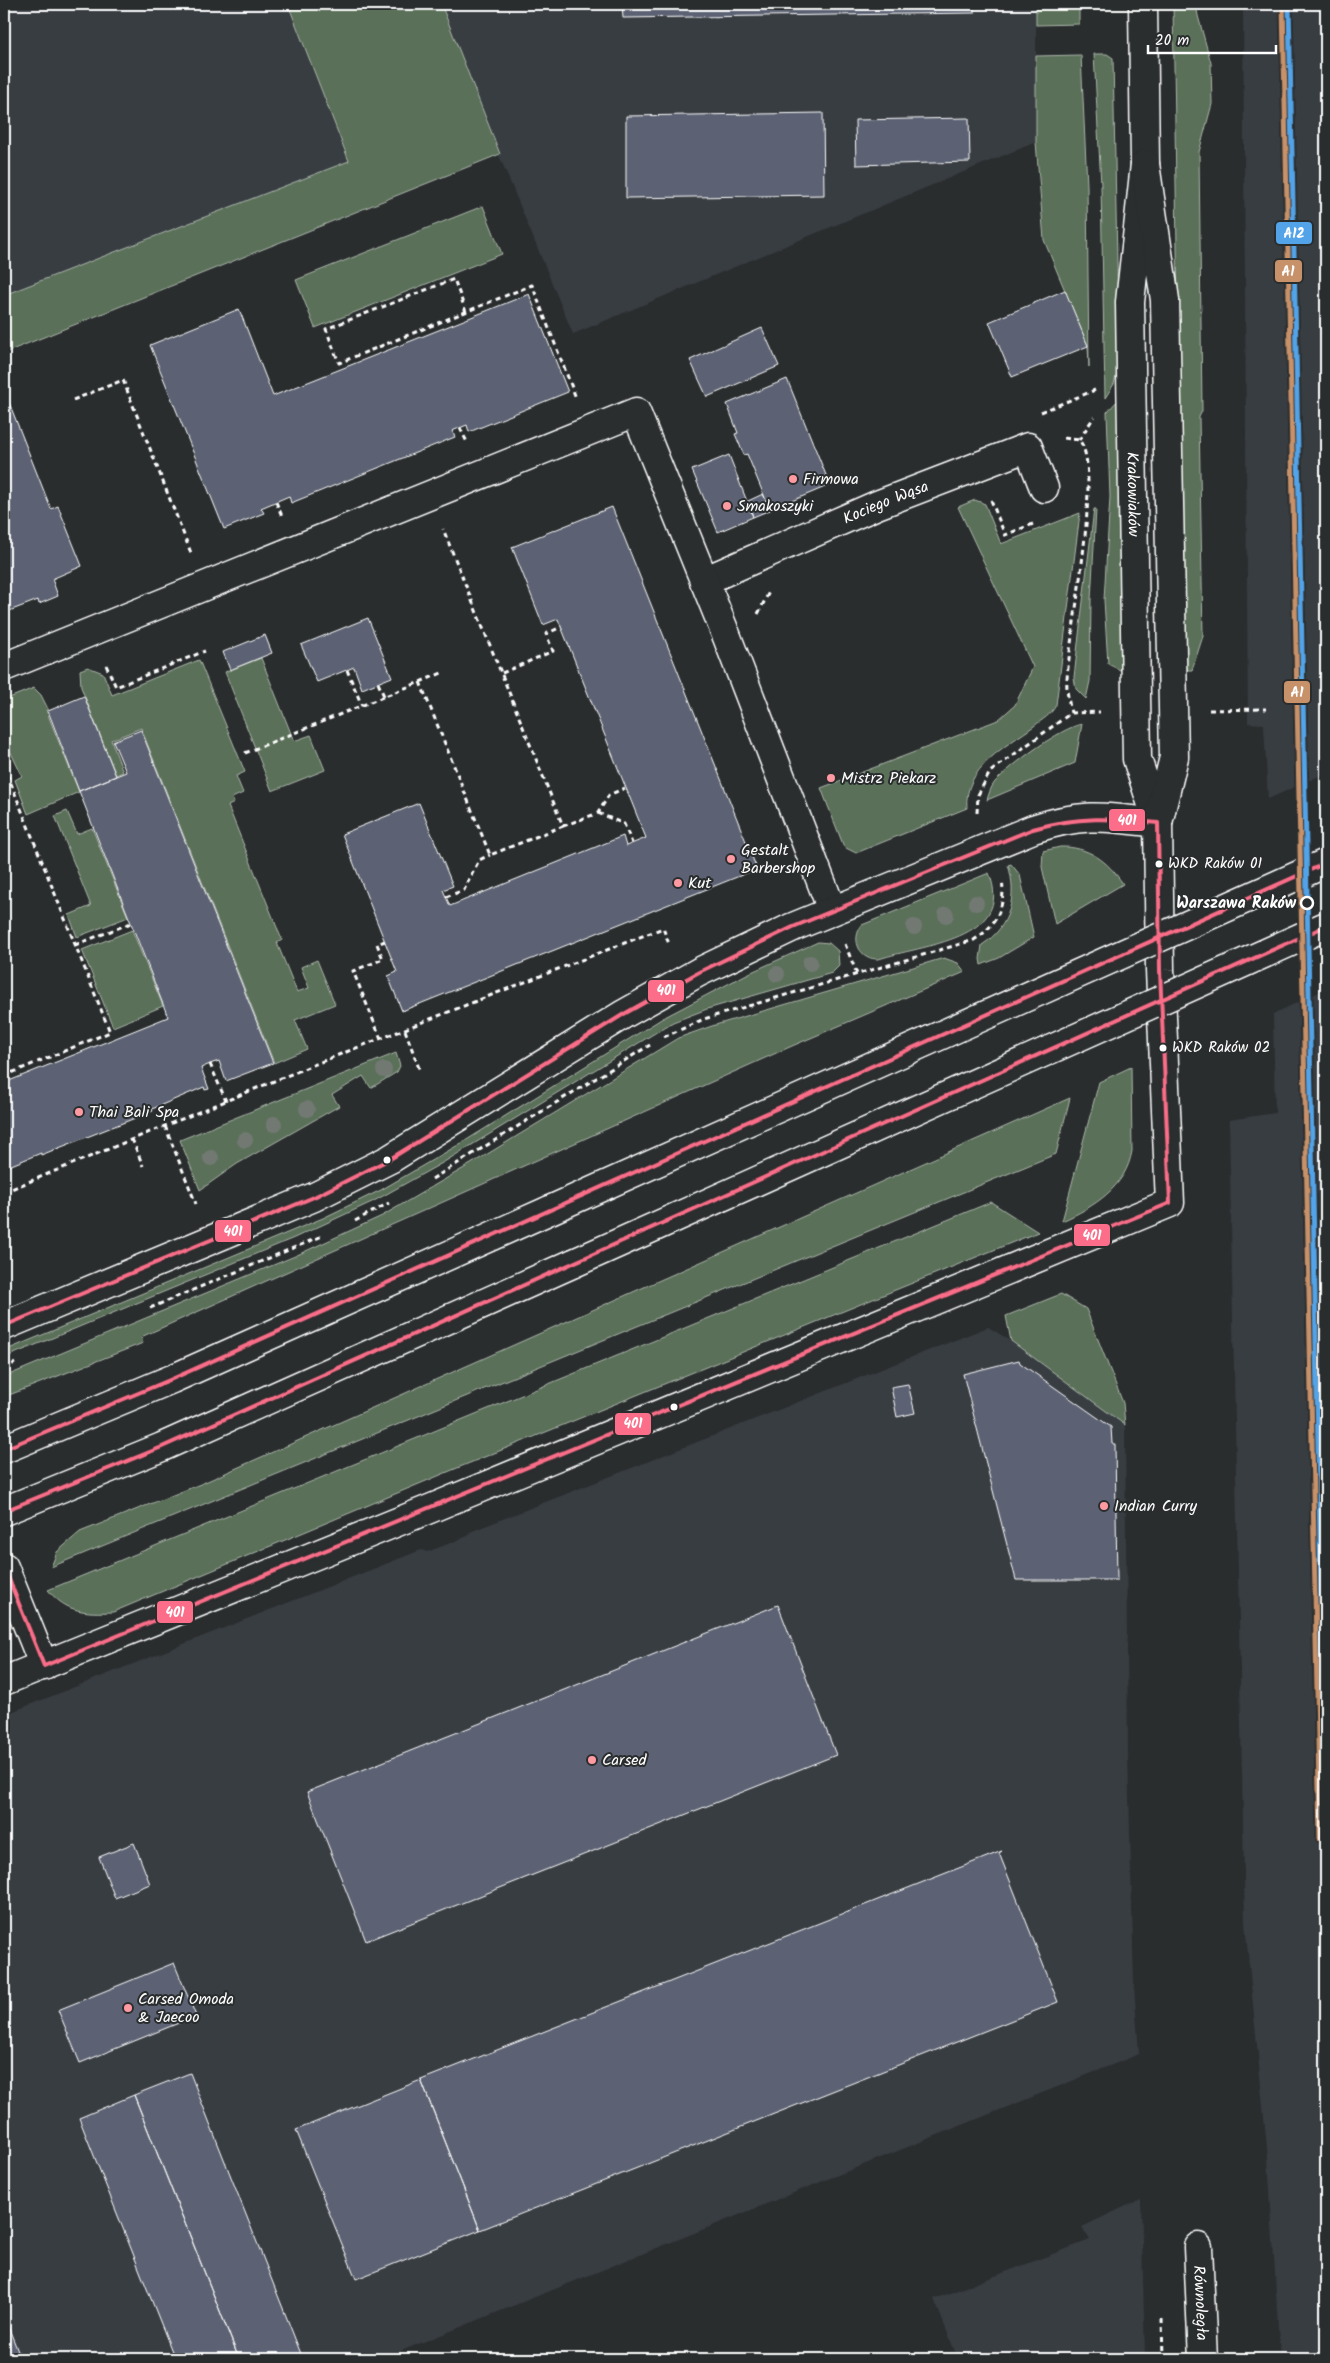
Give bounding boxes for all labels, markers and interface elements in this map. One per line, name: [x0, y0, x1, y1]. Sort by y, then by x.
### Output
scale bar: [1148, 22, 1275, 54]
text: 20 m: [1155, 29, 1189, 53]
line badge: A12: [1275, 221, 1313, 245]
text: A12: [1283, 223, 1305, 245]
line badge: A1: [1274, 259, 1303, 283]
text: A1: [1281, 261, 1295, 283]
street label: Krakowiaków: [1120, 452, 1146, 537]
place label: Firmowa: [803, 467, 859, 492]
marker: Firmowa: [787, 473, 799, 485]
street label: Kociego Wąsa: [839, 474, 932, 531]
place label: Smakoszyki: [737, 494, 814, 519]
marker: Smakoszyki: [721, 500, 733, 512]
line badge: A1: [1283, 680, 1311, 704]
text: A1: [1290, 682, 1304, 704]
place label: Mistrz Piekarz: [841, 766, 936, 791]
marker: Mistrz Piekarz: [825, 772, 837, 784]
line badge: 401: [1108, 808, 1146, 832]
text: 401: [1117, 810, 1137, 832]
place label: Gestalt Barbershop: [741, 838, 816, 881]
place label: WKD Raków 01: [1168, 852, 1263, 876]
marker: Gestalt Barbershop: [725, 853, 737, 865]
marker: WKD Raków 01: [1154, 859, 1164, 869]
place label: Kut: [688, 871, 712, 896]
marker: Kut: [672, 877, 684, 889]
place label: Warszawa Raków: [1176, 891, 1297, 916]
marker: Warszawa Raków: [1300, 896, 1314, 910]
line badge: 401: [647, 979, 685, 1003]
text: 401: [656, 980, 676, 1002]
place label: WKD Raków 02: [1172, 1036, 1270, 1060]
marker: WKD Raków 02: [1158, 1043, 1168, 1053]
place label: Thai Bali Spa: [89, 1100, 179, 1125]
marker: Thai Bali Spa: [73, 1106, 85, 1118]
unlabelled marker: [382, 1155, 392, 1165]
line badge: 401: [214, 1219, 252, 1243]
text: 401: [223, 1221, 243, 1243]
line badge: 401: [1073, 1223, 1111, 1247]
text: 401: [1082, 1225, 1102, 1247]
unlabelled marker: [669, 1402, 679, 1412]
line badge: 401: [614, 1412, 652, 1436]
text: 401: [623, 1413, 643, 1435]
place label: Indian Curry: [1114, 1494, 1198, 1519]
marker: Indian Curry: [1098, 1500, 1110, 1512]
line badge: 401: [156, 1600, 194, 1624]
text: 401: [165, 1602, 185, 1624]
place label: Carsed: [602, 1748, 647, 1773]
marker: Carsed: [586, 1754, 598, 1766]
place label: Carsed Omoda & Jaecoo: [138, 1987, 234, 2030]
marker: Carsed Omoda & Jaecoo: [122, 2002, 134, 2014]
street label: Równoległa: [1186, 2265, 1215, 2341]

